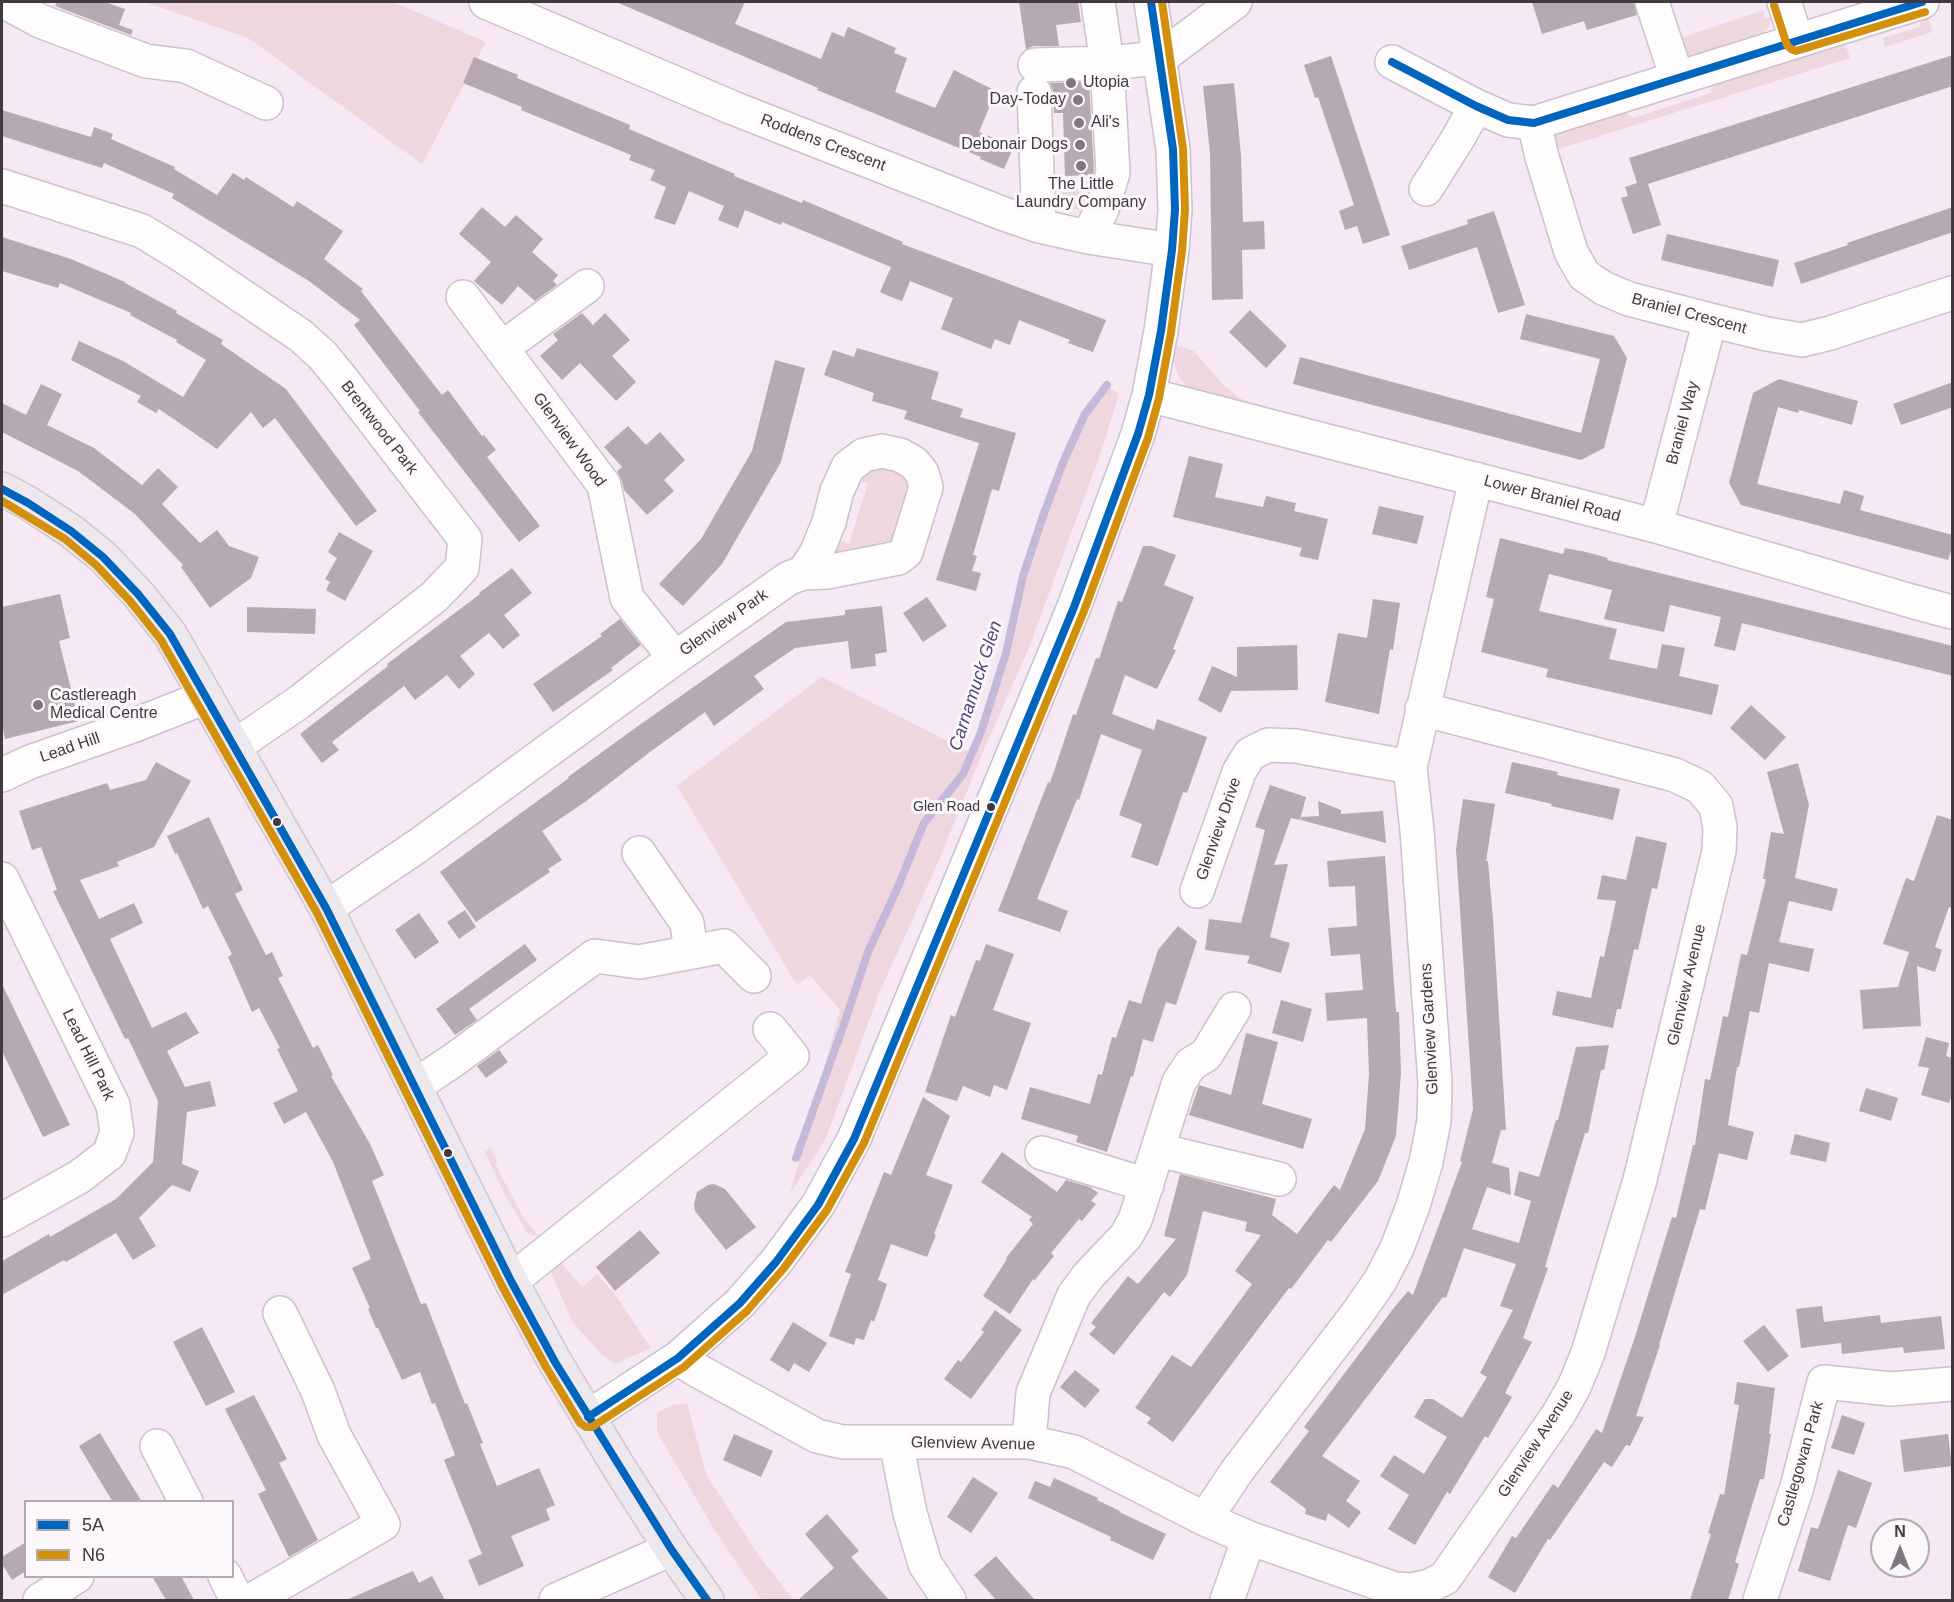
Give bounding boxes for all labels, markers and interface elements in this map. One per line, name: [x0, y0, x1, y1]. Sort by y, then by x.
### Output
place label: Utopia: [1083, 73, 1129, 93]
marker: Utopia: [1064, 76, 1078, 90]
place label: Day-Today: [990, 90, 1066, 110]
marker: Day-Today: [1071, 93, 1085, 107]
street label: Roddens Crescent: [758, 110, 888, 176]
place label: Ali's: [1091, 113, 1120, 133]
marker: Ali's: [1072, 116, 1086, 130]
place label: Debonair Dogs: [961, 135, 1068, 155]
marker: Debonair Dogs: [1073, 138, 1087, 152]
marker: The Little Laundry Company: [1074, 159, 1088, 173]
place label: The Little Laundry Company: [1016, 175, 1146, 213]
street label: Braniel Crescent: [1629, 289, 1749, 339]
street label: Brentwood Park: [336, 377, 422, 479]
street label: Braniel Way: [1663, 379, 1703, 467]
street label: Glenview Wood: [528, 389, 610, 491]
street label: Lower Braniel Road: [1482, 472, 1622, 526]
street label: Glenview Park: [676, 586, 772, 660]
water label: Carnamuck Glen: [945, 618, 1007, 754]
place label: Castlereagh Medical Centre: [50, 686, 158, 724]
marker: Castlereagh Medical Centre: [31, 698, 45, 712]
street label: Lead Hill: [37, 729, 103, 767]
street label: Glenview Drive: [1192, 775, 1246, 883]
place label: Glen Road: [913, 799, 980, 815]
marker: Glen Road: [985, 801, 997, 813]
unlabelled marker: [271, 816, 283, 828]
street label: Glenview Avenue: [1664, 922, 1710, 1048]
street label: Glenview Gardens: [1417, 963, 1443, 1095]
street label: Lead Hill Park: [58, 1006, 118, 1104]
unlabelled marker: [442, 1147, 454, 1159]
street label: Glenview Avenue: [1494, 1387, 1578, 1501]
street label: Castlegowan Park: [1774, 1399, 1828, 1529]
street label: Glenview Avenue: [911, 1433, 1035, 1455]
legend: [24, 1500, 234, 1578]
text: 5A: [82, 1515, 104, 1535]
north arrow: [1870, 1518, 1930, 1578]
text: N: [1894, 1523, 1906, 1540]
text: N6: [82, 1545, 105, 1565]

